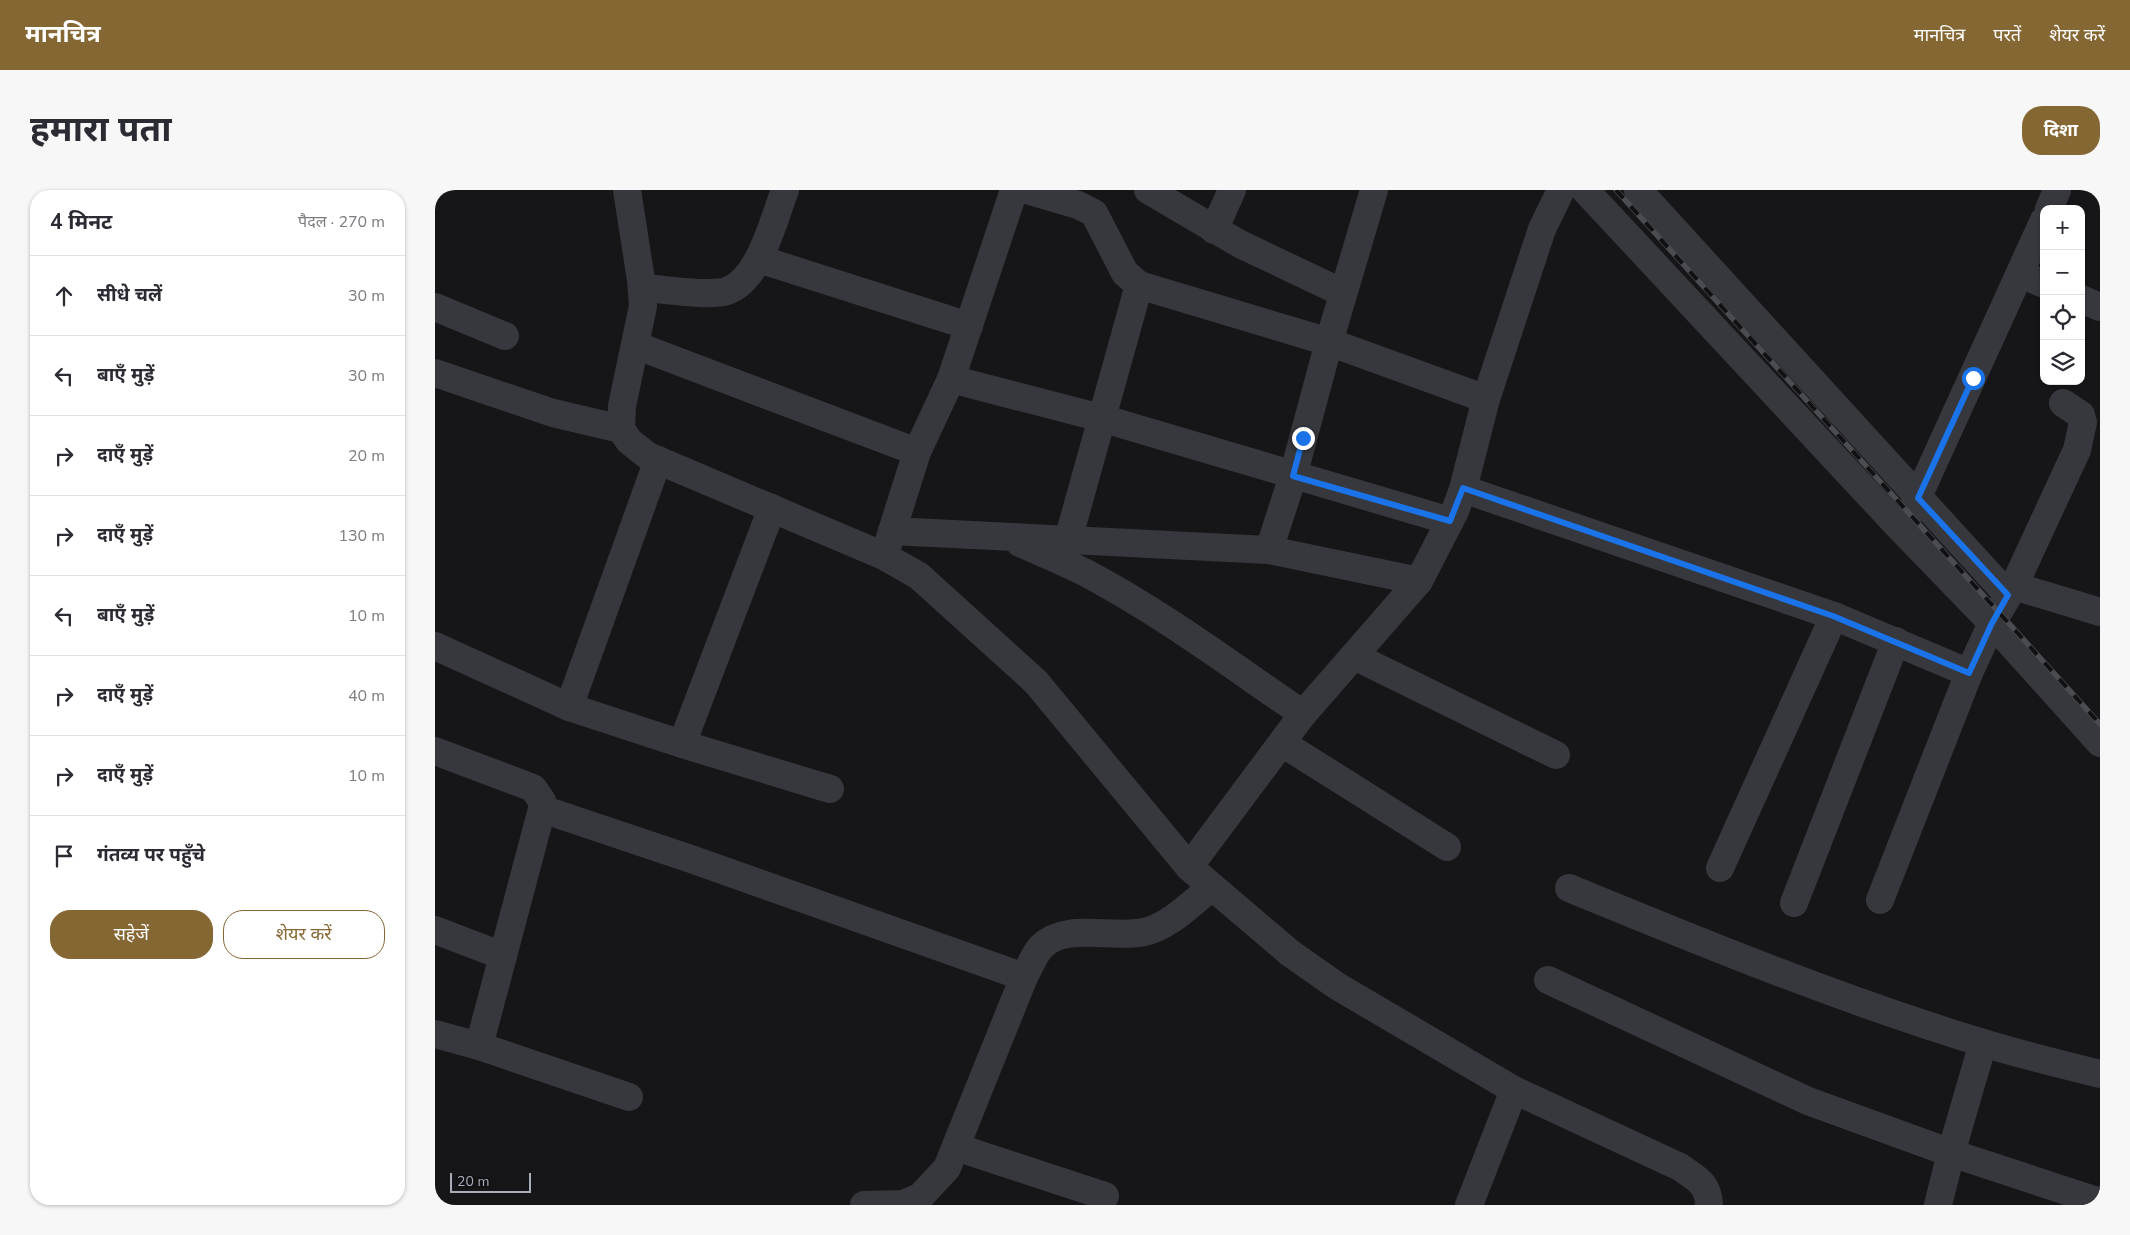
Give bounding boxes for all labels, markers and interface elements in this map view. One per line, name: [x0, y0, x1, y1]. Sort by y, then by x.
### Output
text: मानचित्र: [25, 18, 101, 50]
text: मानचित्र: [1914, 23, 1965, 47]
text: परतें: [1993, 23, 2021, 47]
text: शेयर करें: [2049, 23, 2105, 47]
text: हमारा पता: [30, 106, 172, 153]
button: दिशा: [2022, 106, 2100, 155]
map controls: [2040, 205, 2085, 385]
button: +: [2040, 205, 2085, 250]
text: 4 मिनट: [50, 208, 112, 236]
text: पैदल · 270 m: [298, 211, 385, 233]
button: −: [2040, 250, 2085, 295]
icon: ahead: [50, 282, 78, 310]
text: सीधे चलें: [97, 282, 162, 308]
text: 30 m: [348, 285, 385, 307]
button: locate: [2040, 295, 2085, 340]
button: layers: [2040, 340, 2085, 385]
icon: left: [50, 362, 78, 390]
text: बाएँ मुड़ें: [97, 362, 154, 388]
text: 30 m: [348, 365, 385, 387]
route start: [1962, 367, 1985, 390]
route end: [1292, 427, 1315, 450]
icon: right: [50, 442, 78, 470]
text: दाएँ मुड़ें: [97, 442, 153, 468]
text: 20 m: [348, 445, 385, 467]
icon: right: [50, 522, 78, 550]
text: दाएँ मुड़ें: [97, 522, 153, 548]
text: 130 m: [338, 525, 385, 547]
icon: left: [50, 602, 78, 630]
text: बाएँ मुड़ें: [97, 602, 154, 628]
text: 10 m: [348, 605, 385, 627]
icon: right: [50, 682, 78, 710]
text: दाएँ मुड़ें: [97, 682, 153, 708]
text: 40 m: [348, 685, 385, 707]
icon: right: [50, 762, 78, 790]
text: दाएँ मुड़ें: [97, 762, 153, 788]
text: 10 m: [348, 765, 385, 787]
icon: arrive: [50, 842, 78, 870]
text: गंतव्य पर पहुँचे: [97, 842, 205, 868]
button: सहेजें: [50, 910, 213, 959]
button: शेयर करें: [223, 910, 385, 959]
scale bar: [450, 1170, 531, 1193]
text: 20 m: [457, 1172, 489, 1191]

